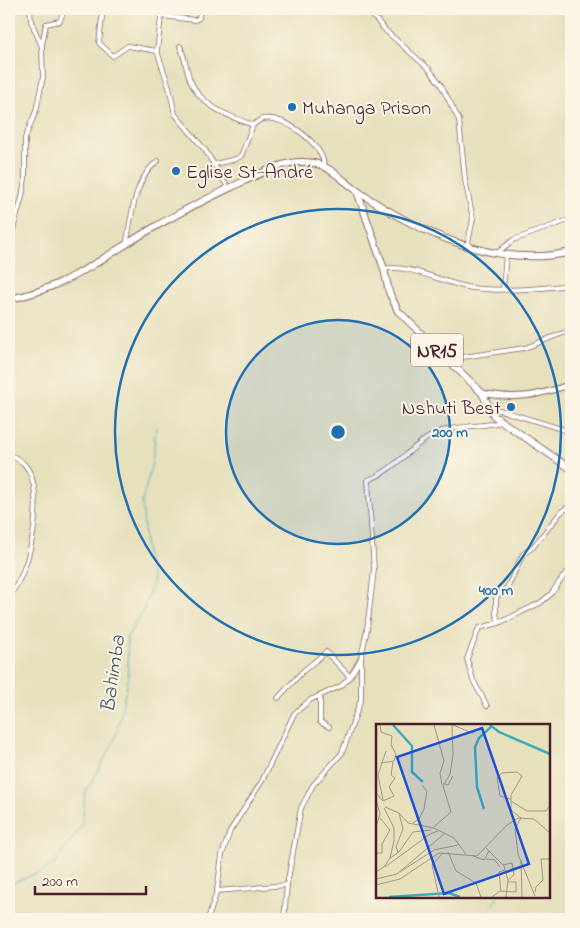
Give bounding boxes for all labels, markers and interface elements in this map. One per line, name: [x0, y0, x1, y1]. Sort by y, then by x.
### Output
place label: Muhanga Prison: [302, 95, 431, 125]
marker: Muhanga Prison: [286, 101, 298, 113]
place label: Eglise St-André: [186, 159, 313, 189]
marker: Eglise St-André: [170, 165, 182, 177]
road number: NR15: [411, 334, 463, 366]
place label: Nshuti Best: [402, 395, 501, 424]
marker: Nshuti Best: [505, 401, 517, 413]
text: 200 m: [431, 422, 468, 444]
centre of rings: [329, 423, 347, 441]
text: 400 m: [478, 580, 514, 602]
water label: Bahimba: [94, 633, 134, 715]
inset map: [376, 724, 550, 898]
scale bar: [35, 863, 146, 895]
text: 200 m: [42, 871, 78, 893]

